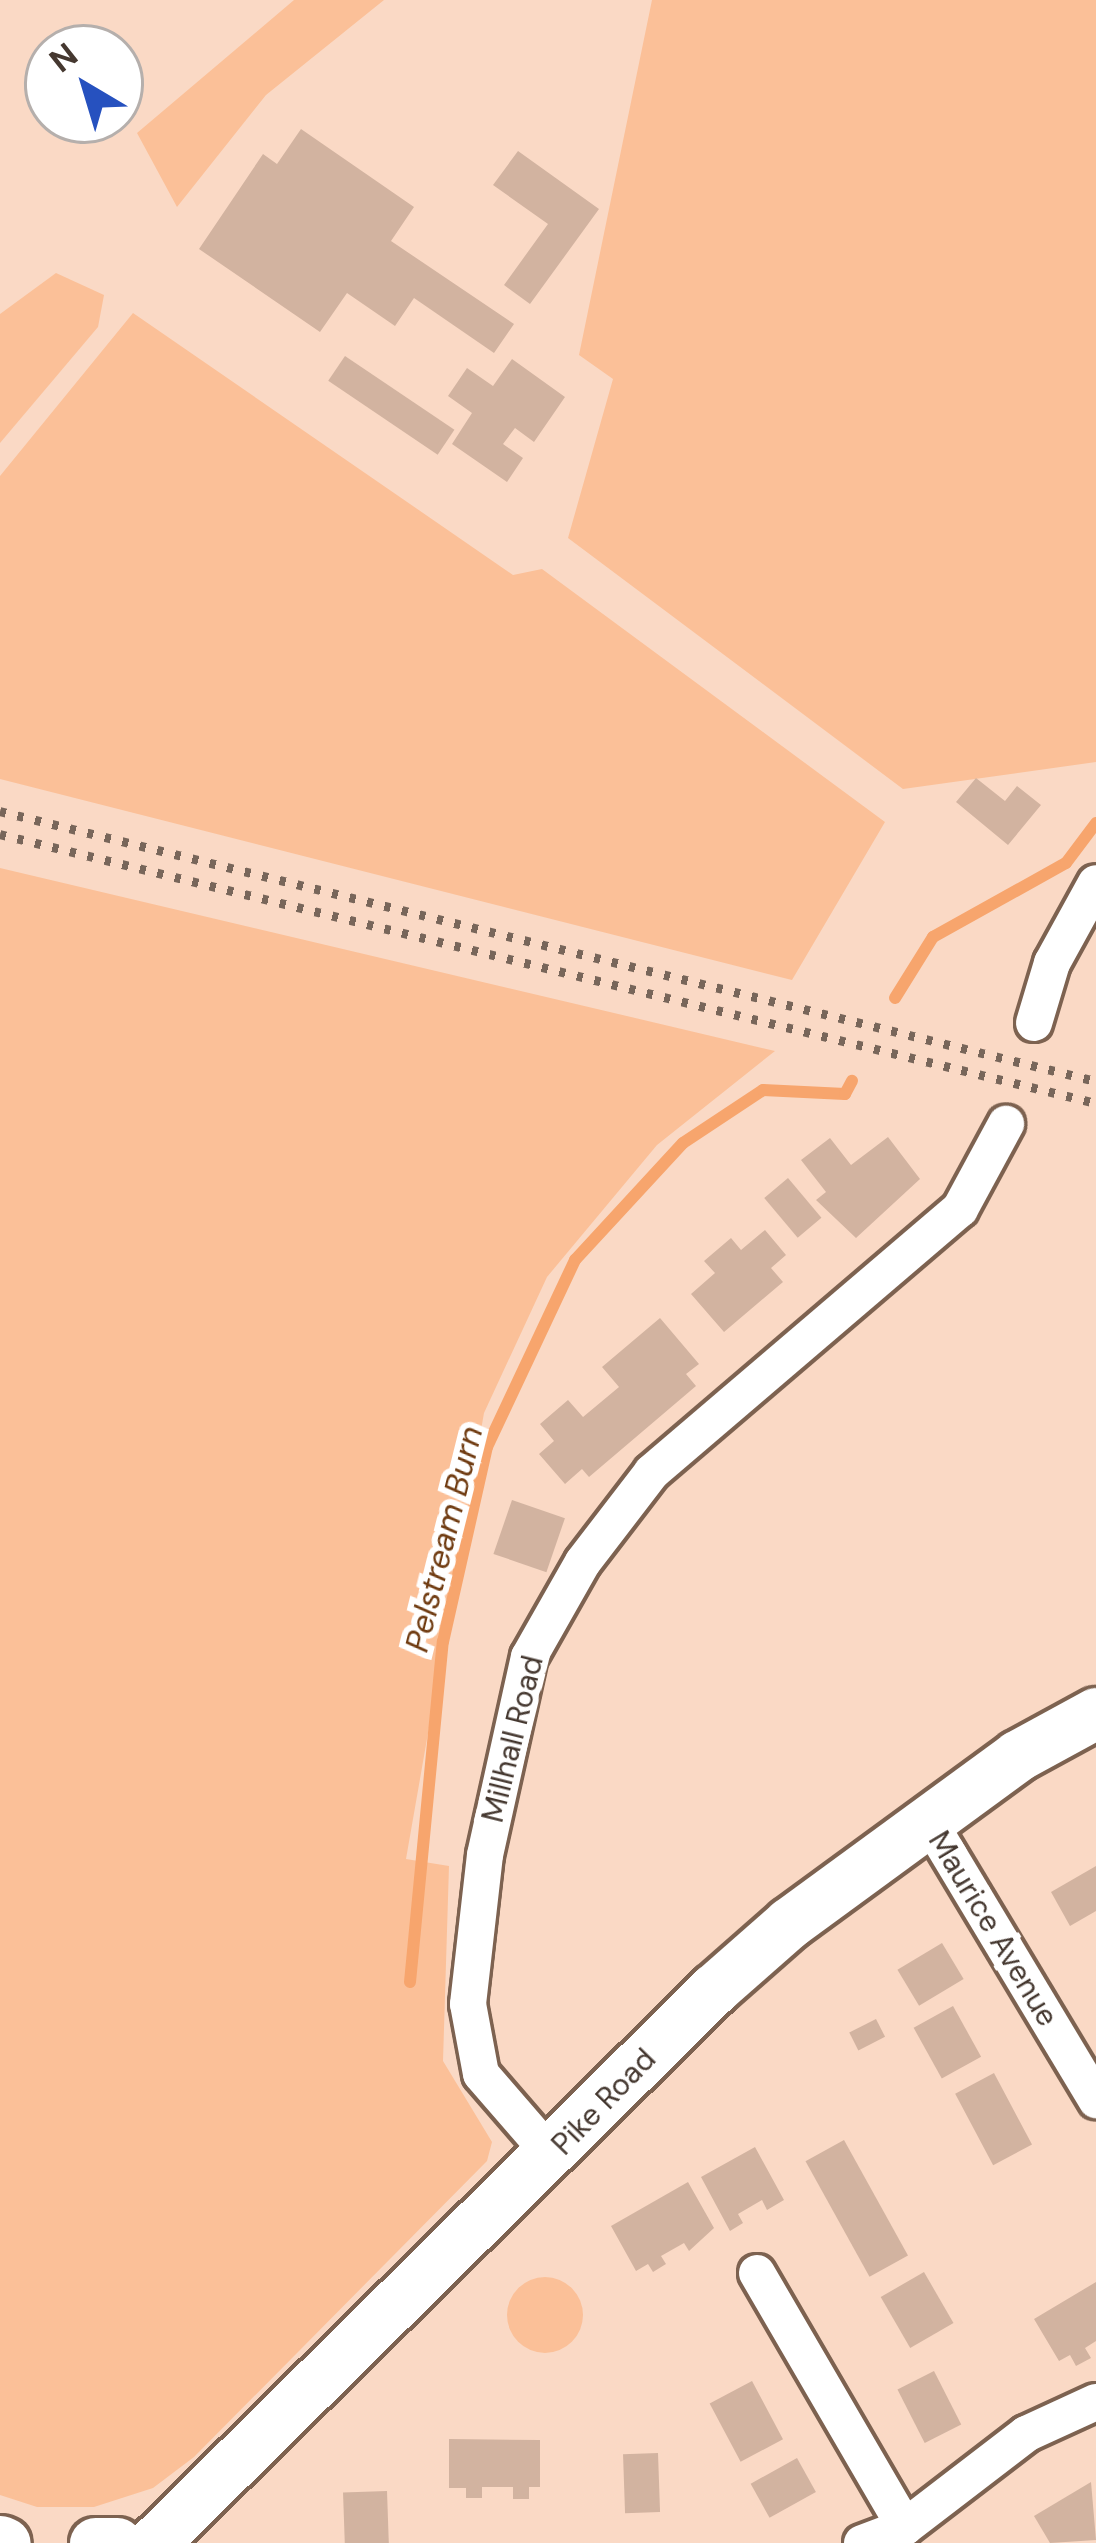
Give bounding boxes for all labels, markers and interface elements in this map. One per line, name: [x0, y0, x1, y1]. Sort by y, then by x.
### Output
north arrow: [24, 24, 144, 144]
text: N: [41, 33, 86, 82]
water label: Pelstream Burn: [397, 1422, 491, 1656]
street label: Millhall Road: [475, 1652, 551, 1826]
street label: Maurice Avenue: [921, 1825, 1065, 2033]
street label: Pike Road: [545, 2041, 663, 2163]

